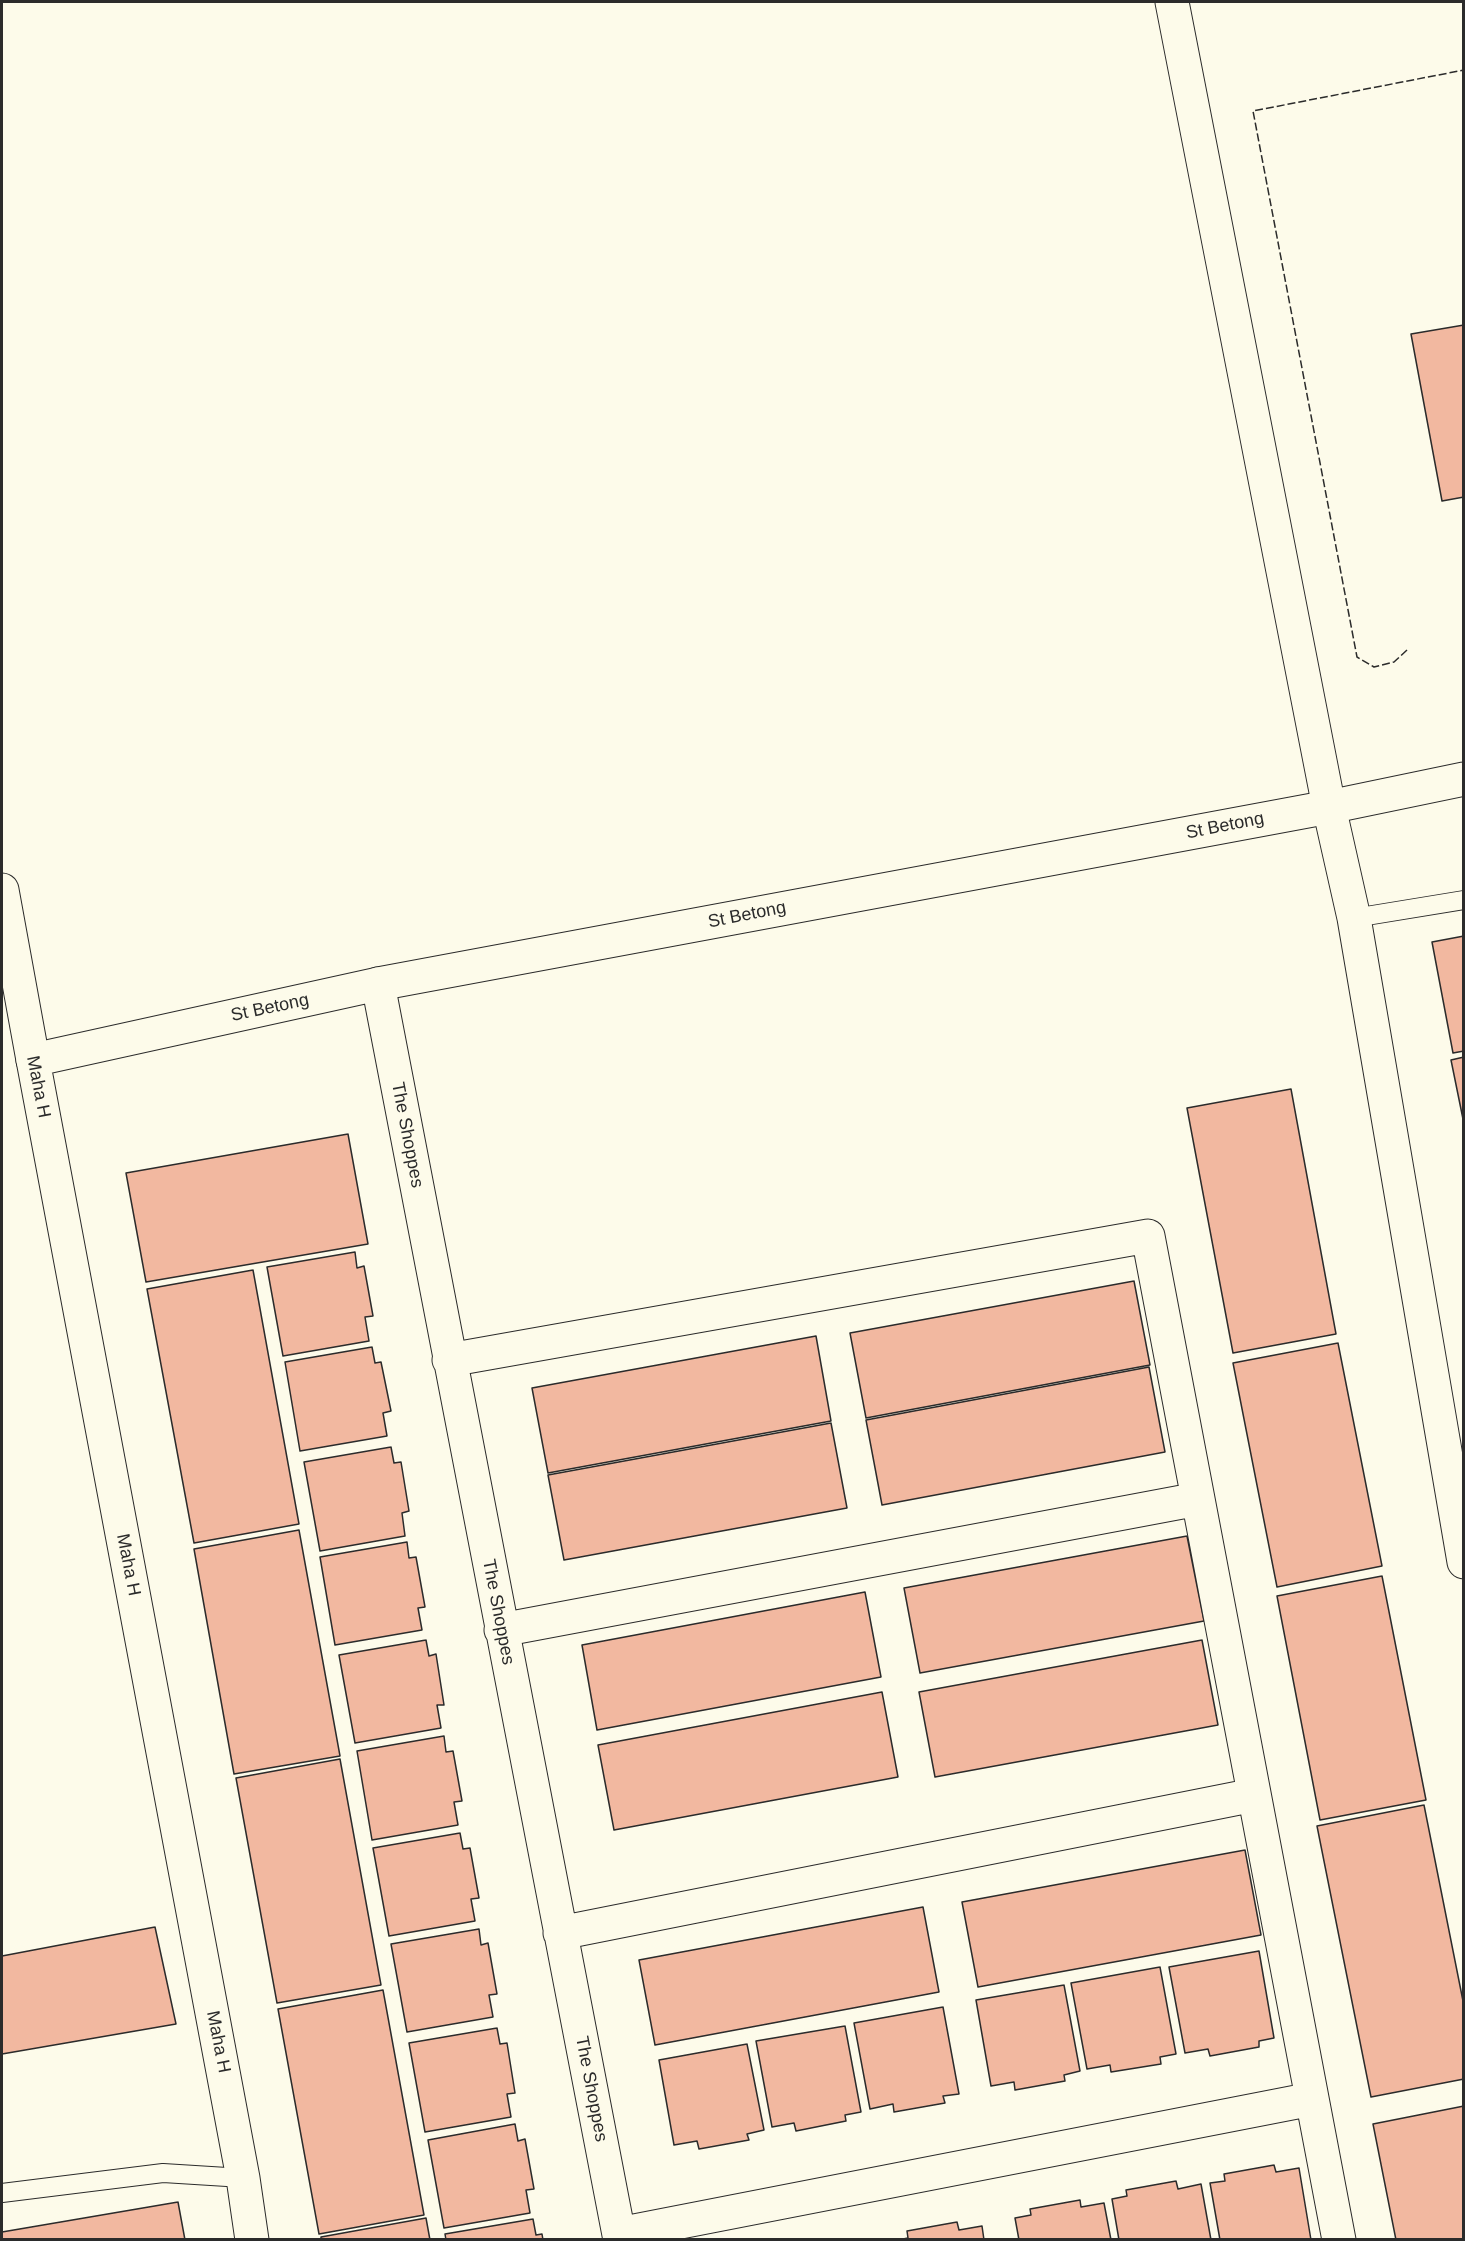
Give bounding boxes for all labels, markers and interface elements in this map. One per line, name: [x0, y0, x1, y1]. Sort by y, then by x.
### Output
street label: St Betong: [1184, 808, 1266, 844]
street label: St Betong: [706, 897, 788, 933]
street label: St Betong: [229, 989, 311, 1027]
street label: Maha H: [21, 1054, 55, 1120]
street label: The Shoppes: [386, 1080, 428, 1190]
street label: Maha H: [111, 1532, 145, 1598]
street label: The Shoppes: [477, 1557, 519, 1667]
street label: Maha H: [201, 2009, 235, 2075]
street label: The Shoppes: [570, 2034, 612, 2144]

